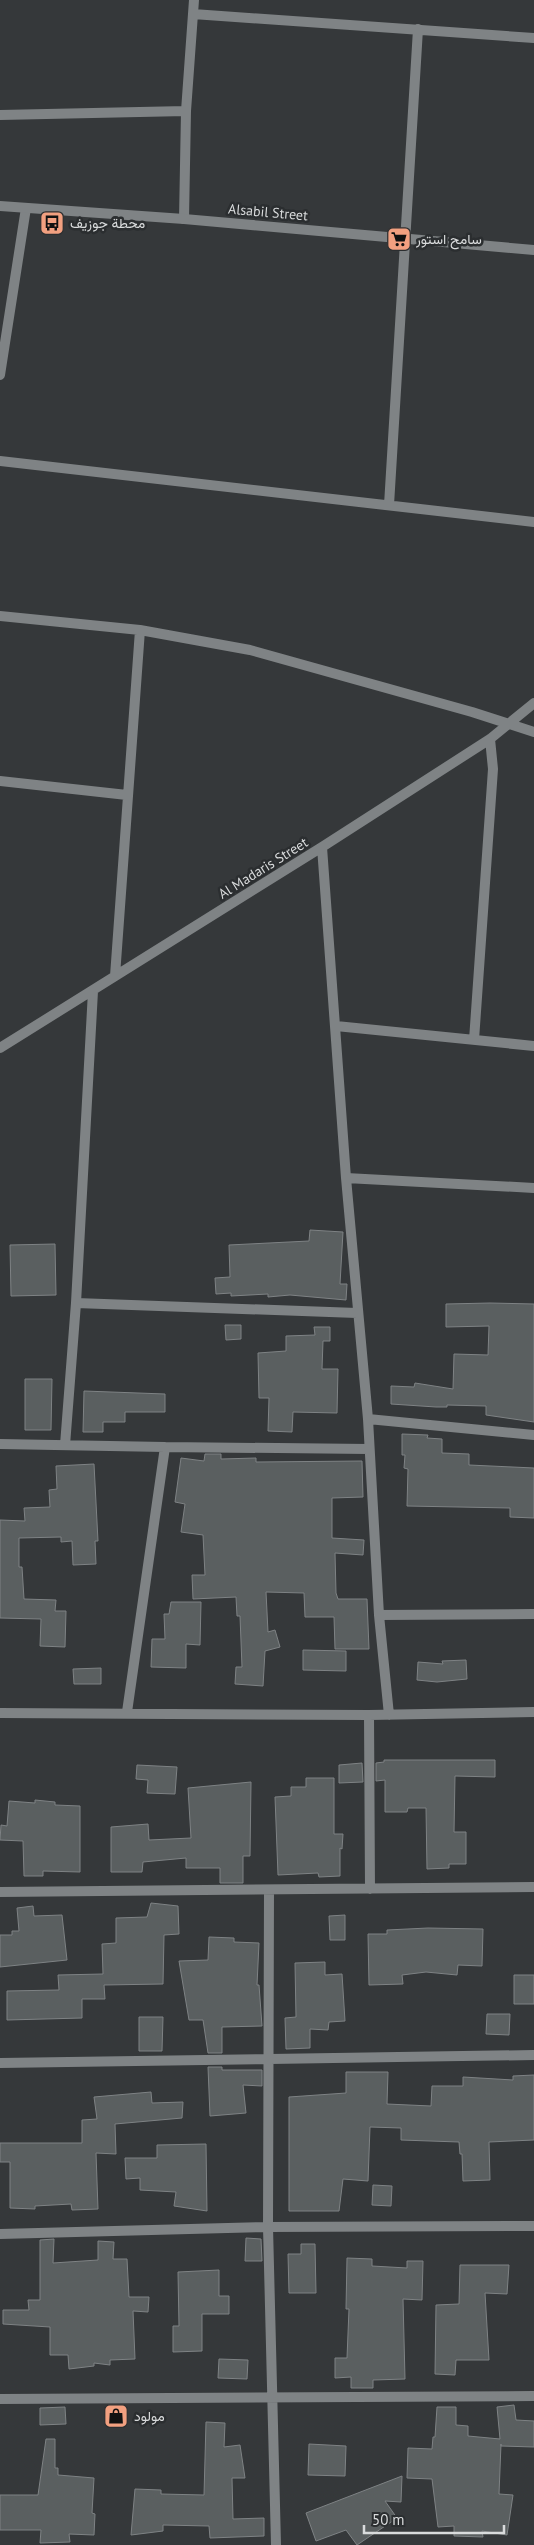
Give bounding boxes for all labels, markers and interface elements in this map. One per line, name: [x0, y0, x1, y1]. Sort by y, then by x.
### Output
street label: Alsabil Street: [227, 200, 309, 224]
bus stop icon: محطة جوزيف: [39, 210, 65, 236]
place label: محطة جوزيف: [70, 214, 145, 232]
supermarket icon: سامح استور: [386, 226, 412, 252]
place label: سامح استور: [415, 230, 482, 250]
street label: Al Madaris Street: [215, 833, 311, 903]
shop icon: مولود: [103, 2403, 129, 2429]
place label: مولود: [134, 2407, 165, 2425]
scale bar: [364, 2502, 504, 2534]
text: 50 m: [372, 2510, 405, 2529]

